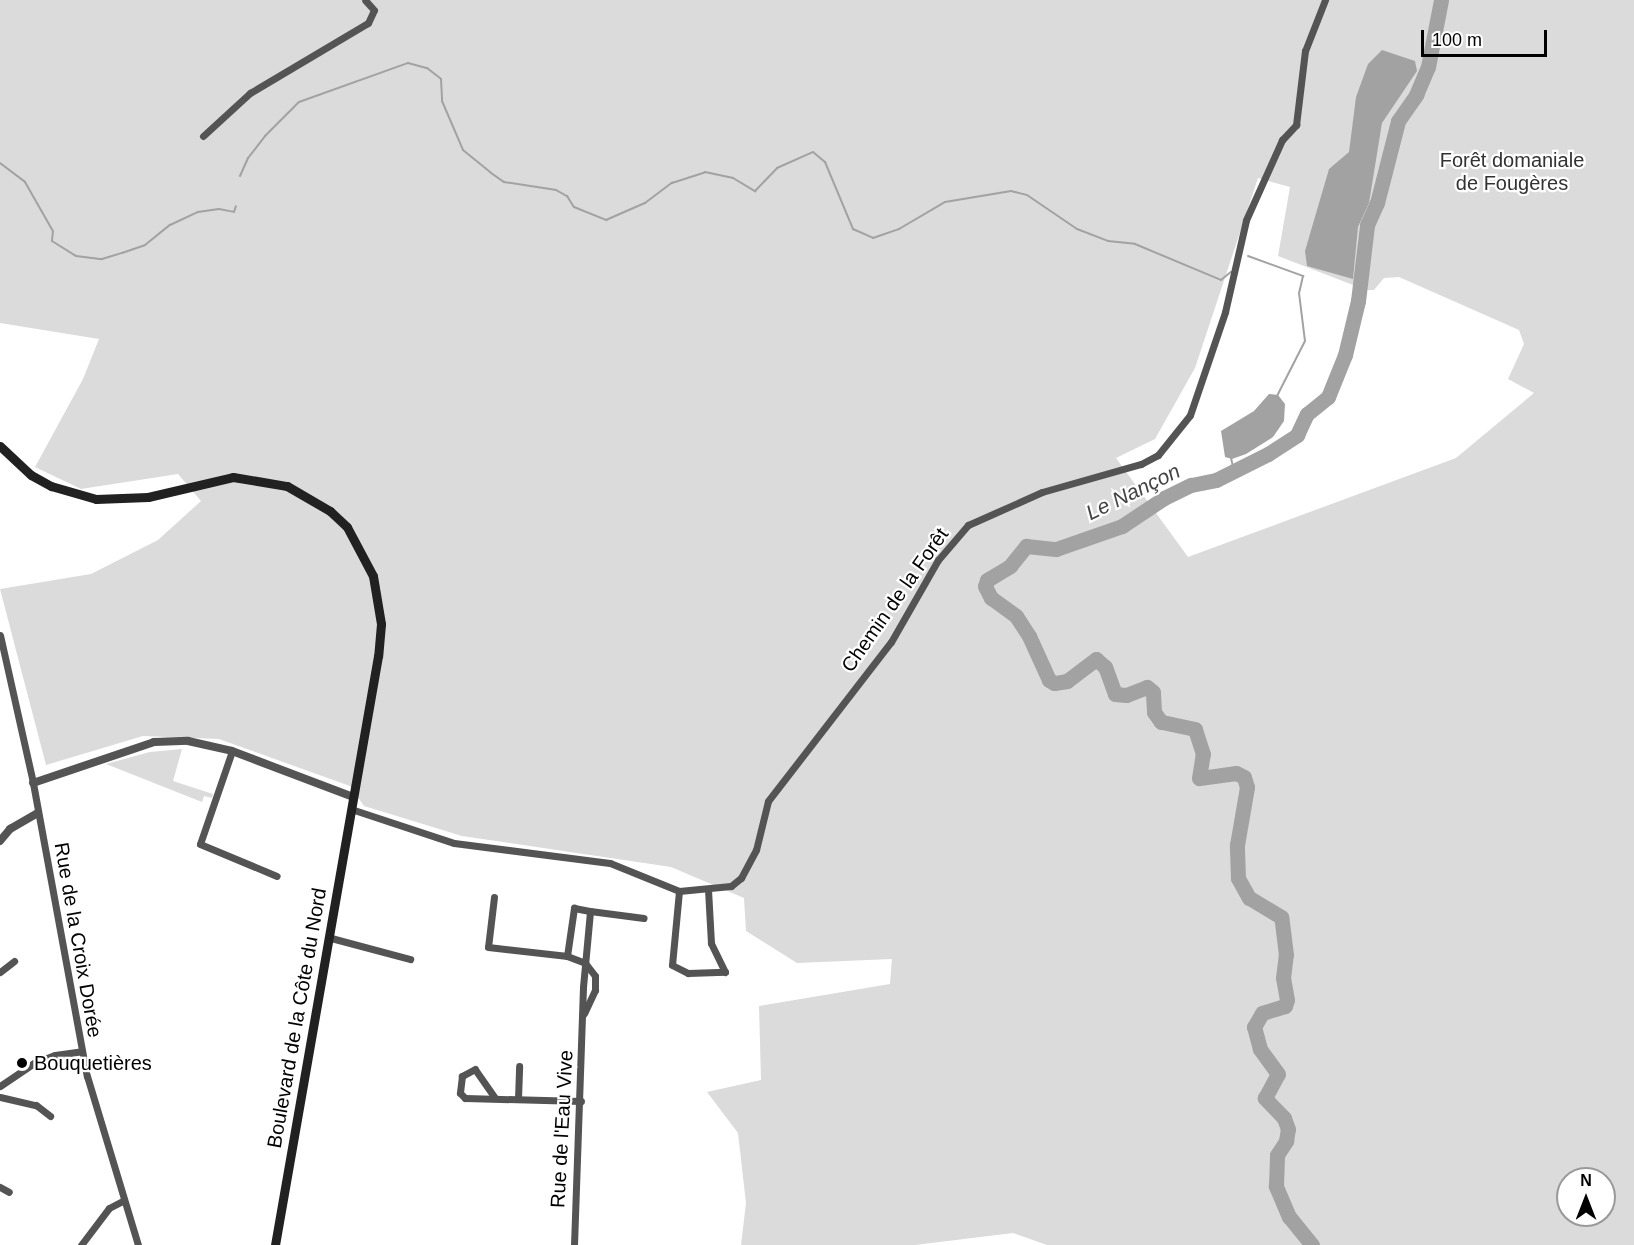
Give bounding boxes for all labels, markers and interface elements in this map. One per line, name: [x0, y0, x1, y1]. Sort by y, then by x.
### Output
scale bar: [1424, 18, 1550, 56]
text: 100 m: [1432, 30, 1482, 50]
park label: Forêt domaniale de Fougères: [1440, 149, 1584, 196]
water label: Le Nançon: [1082, 458, 1184, 526]
street label: Chemin de la Forêt: [836, 523, 954, 677]
street label: Rue de la Croix Dorée: [49, 840, 107, 1040]
street label: Boulevard de la Côte du Nord: [262, 886, 332, 1150]
street label: Rue de l'Eau Vive: [546, 1049, 578, 1209]
place label: Bouquetières: [34, 1051, 152, 1075]
marker: Bouquetières: [15, 1056, 29, 1070]
north arrow: [1556, 1167, 1616, 1227]
text: N: [1580, 1172, 1592, 1189]

